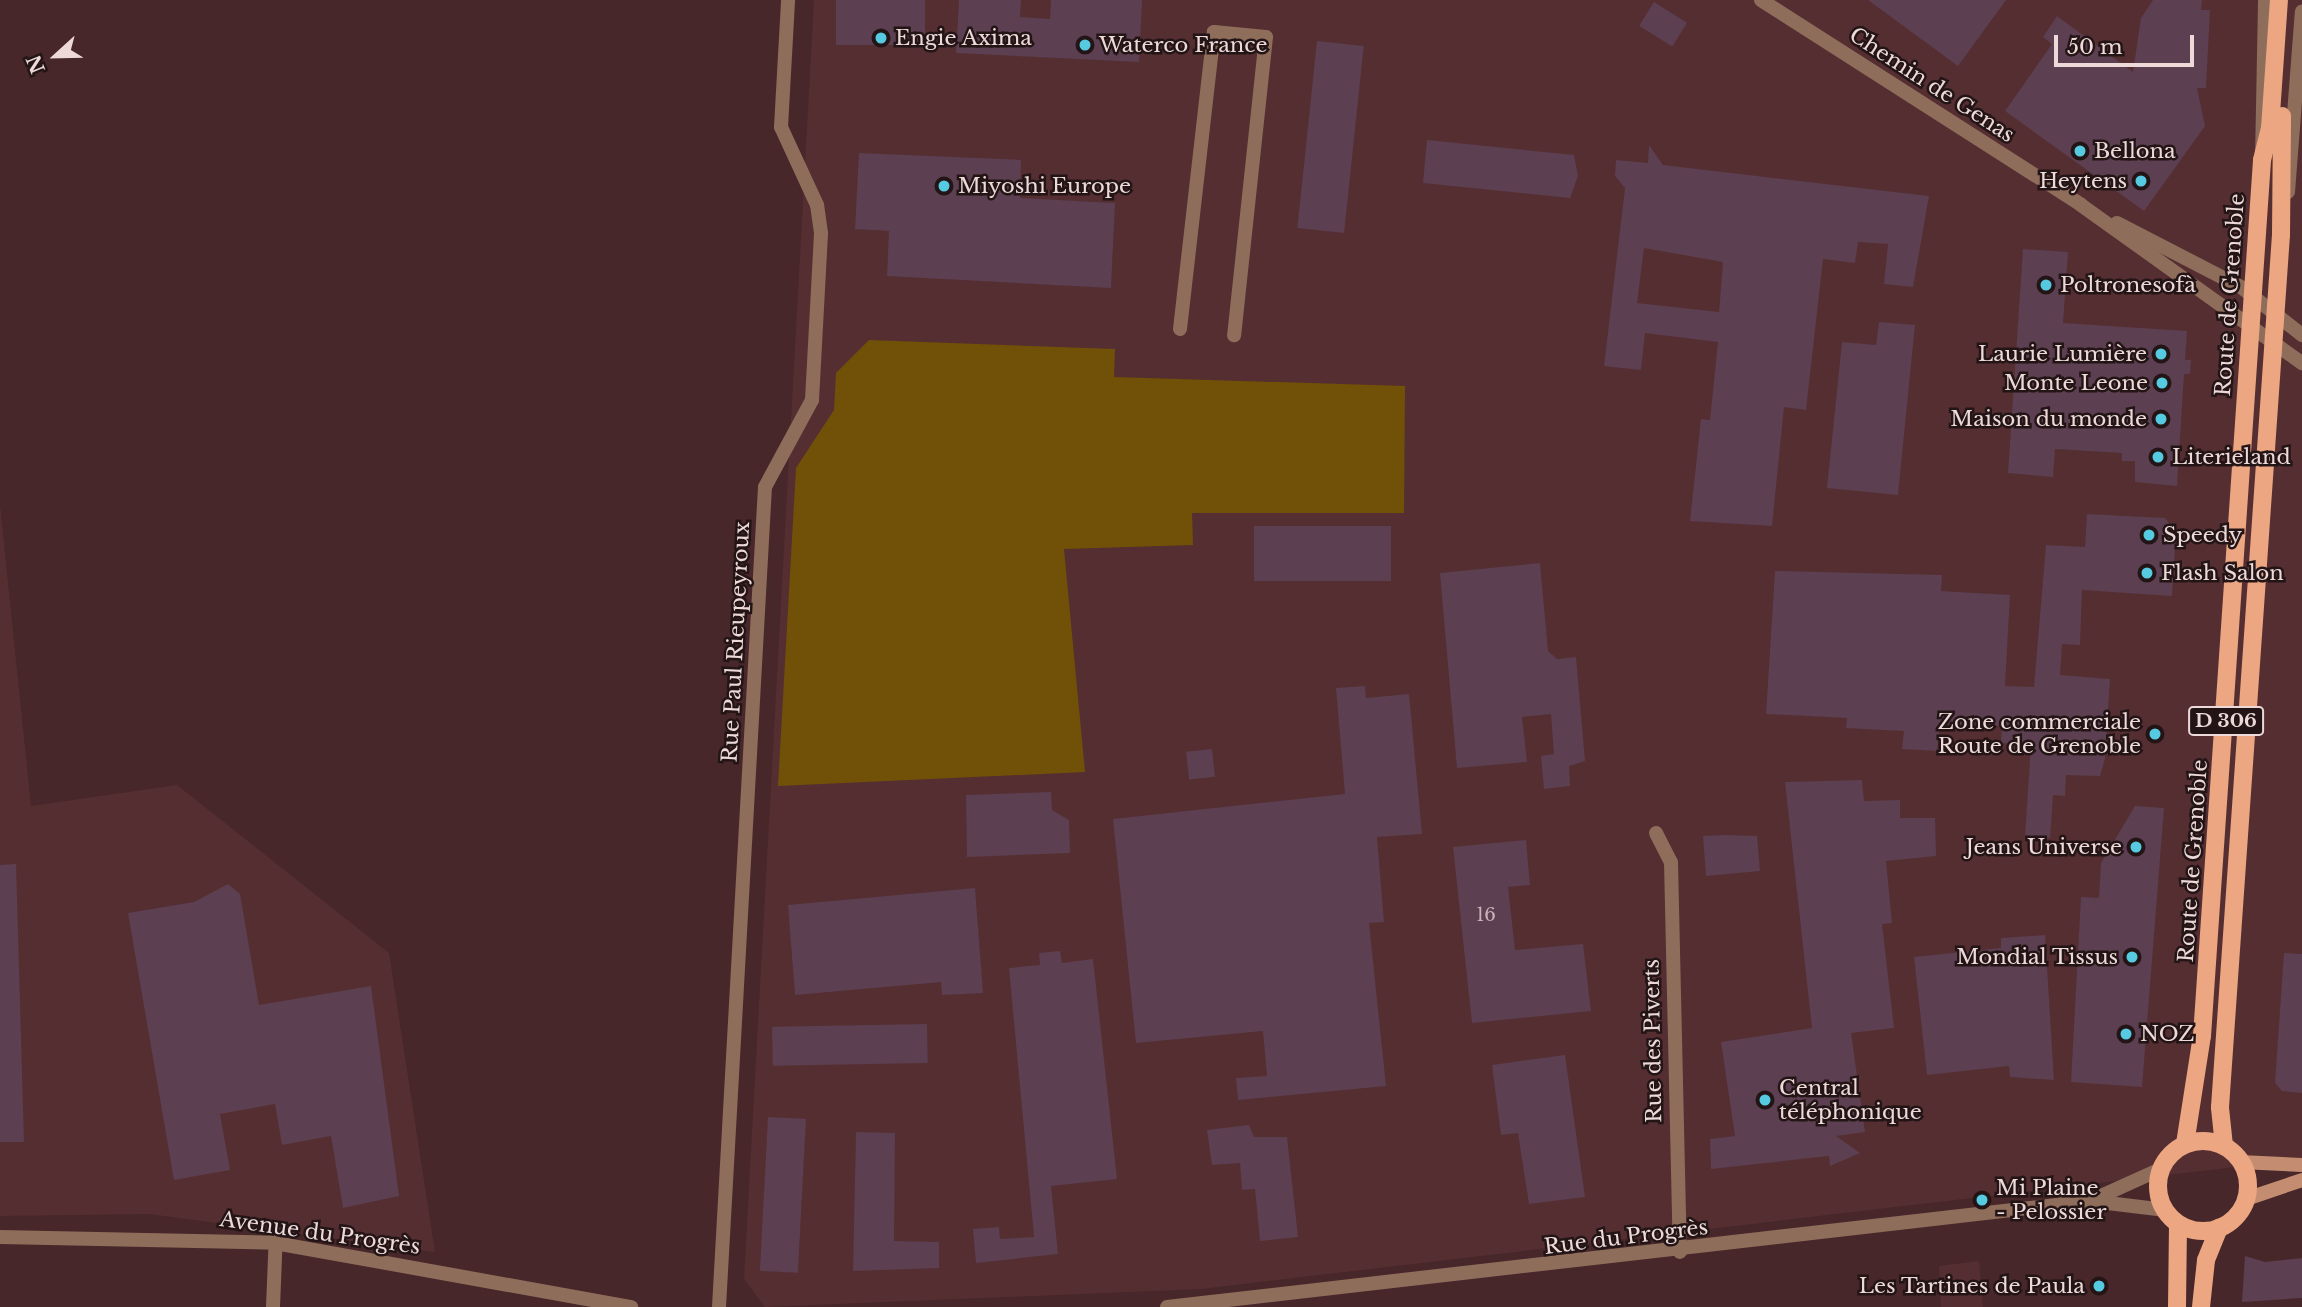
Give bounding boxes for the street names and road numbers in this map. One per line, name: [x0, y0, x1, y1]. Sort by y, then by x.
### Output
street label: Chemin de Genas: [1845, 22, 2019, 148]
street label: Route de Grenoble: [2210, 193, 2250, 397]
street label: Rue Paul Rieupeyroux: [717, 521, 755, 763]
road number: D 306: [2188, 706, 2264, 736]
street label: Route de Grenoble: [2173, 759, 2213, 963]
street label: Rue des Piverts: [1639, 959, 1667, 1123]
street label: Avenue du Progrès: [218, 1206, 422, 1260]
street label: Rue du Progrès: [1543, 1214, 1709, 1260]

